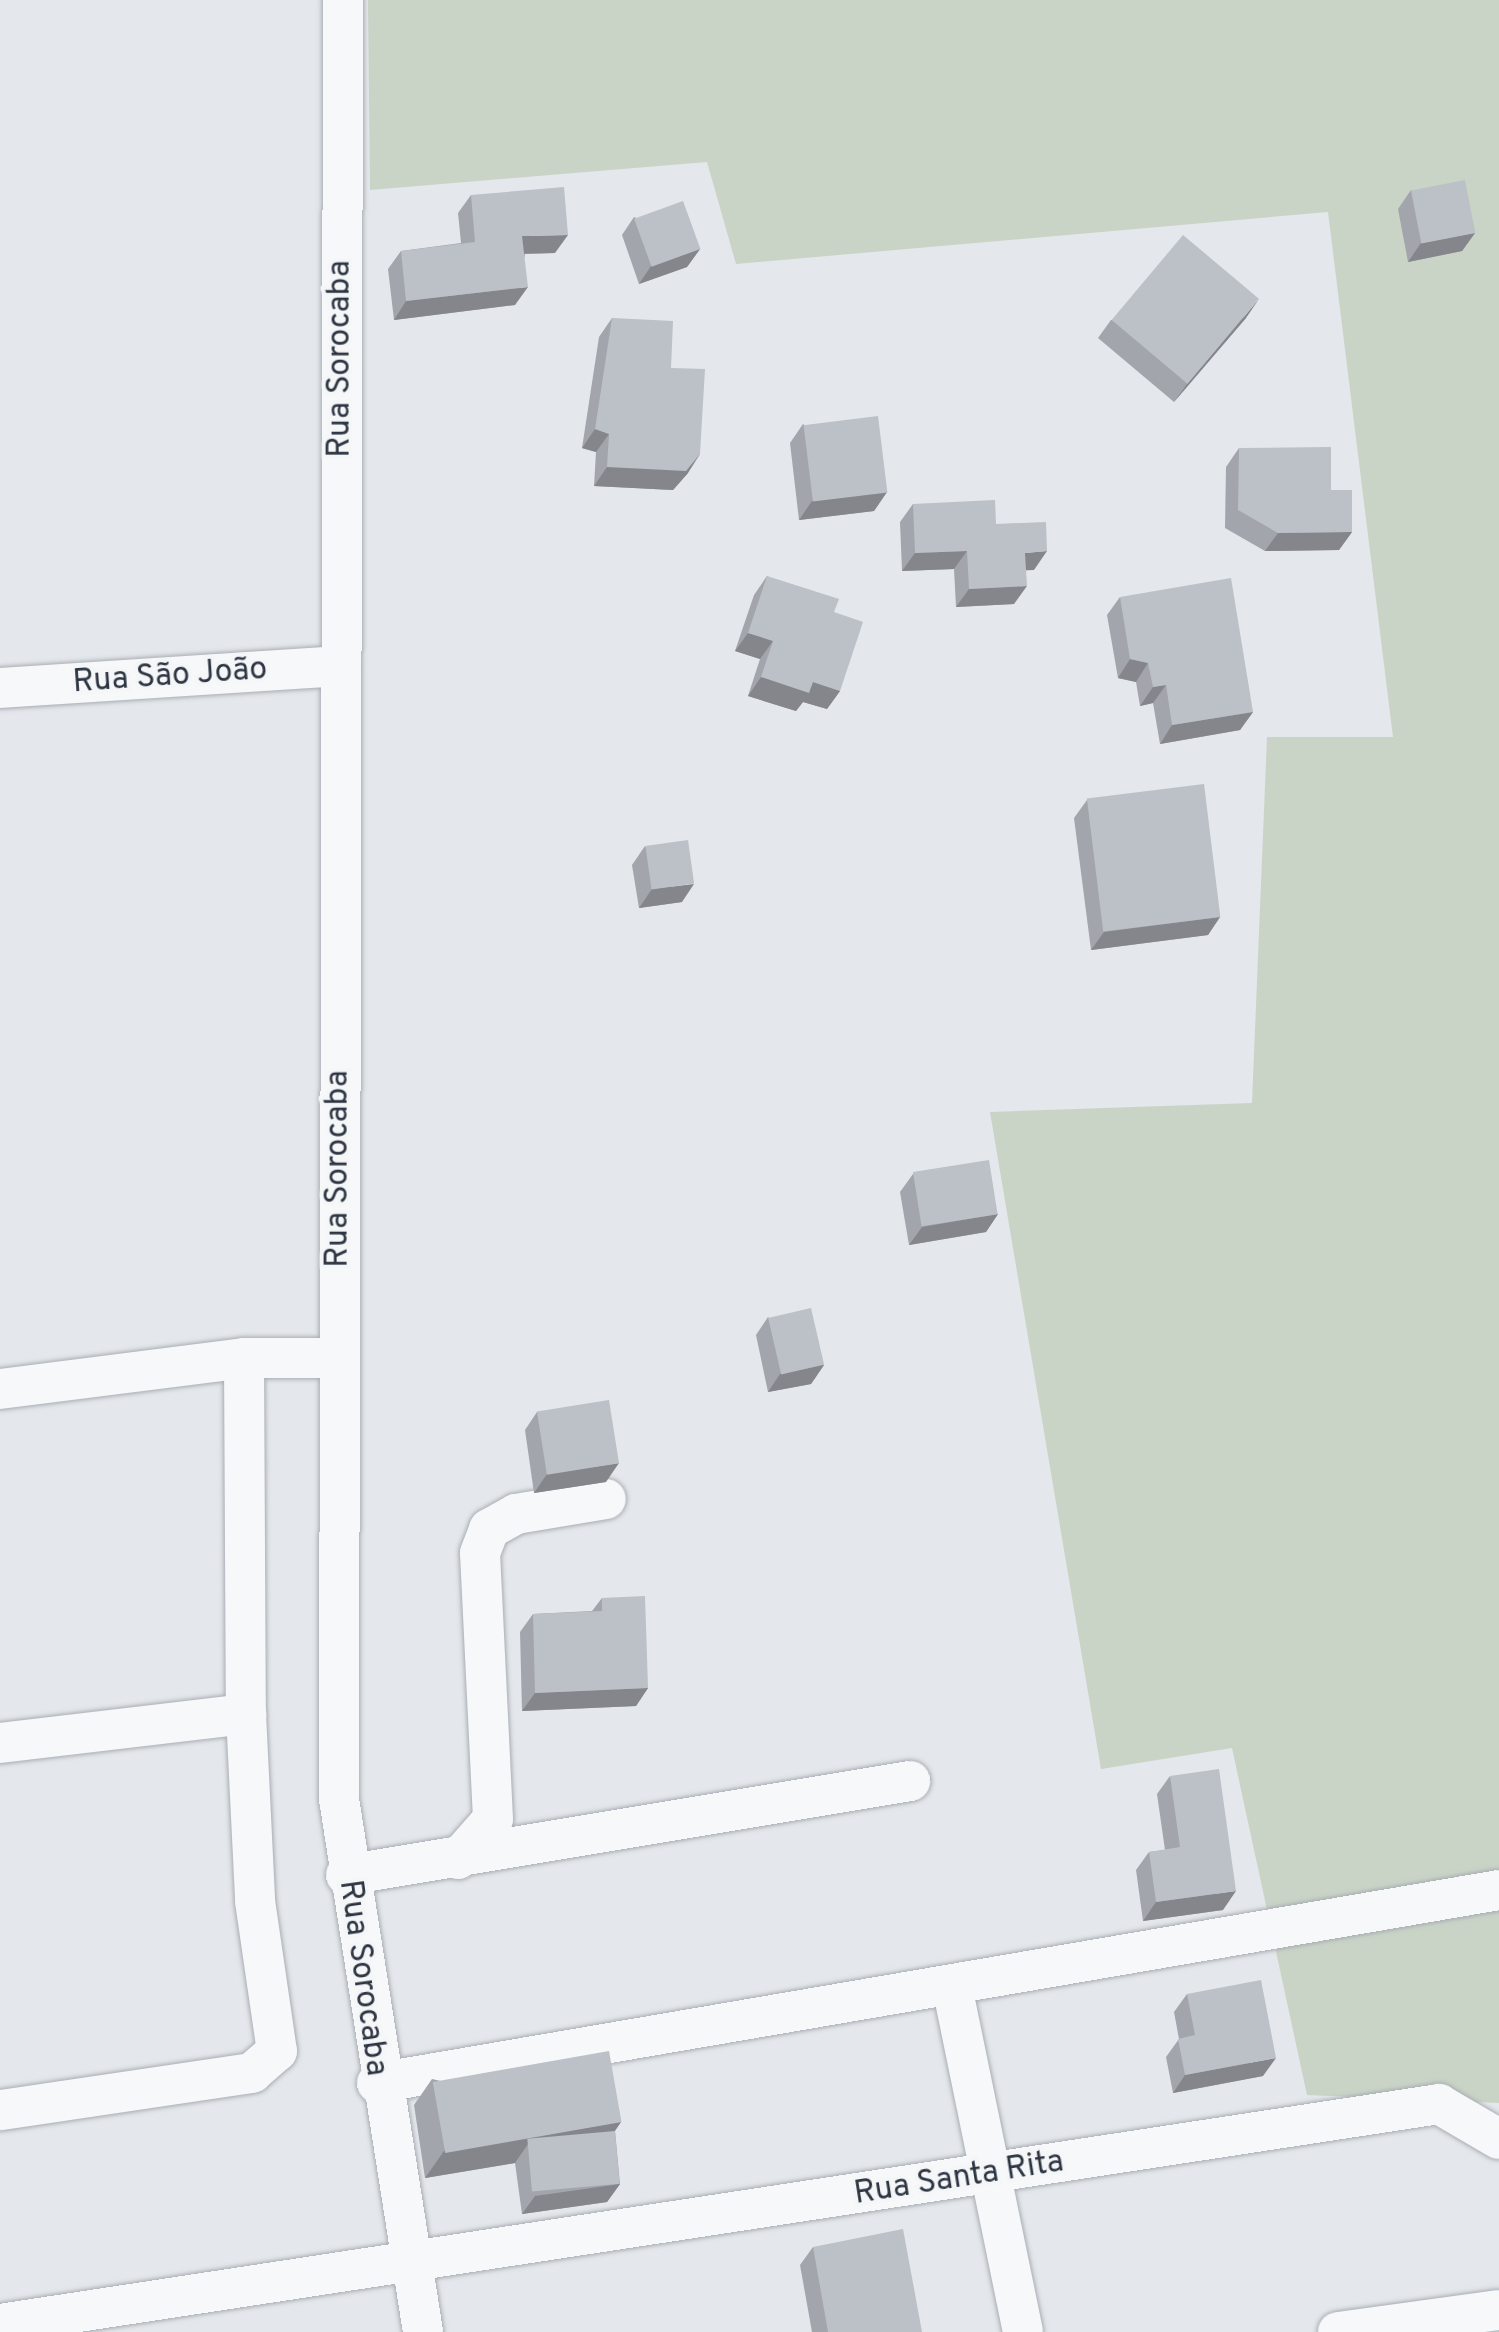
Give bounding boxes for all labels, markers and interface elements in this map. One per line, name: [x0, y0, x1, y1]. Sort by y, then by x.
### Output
street label: Rua Sorocaba: [322, 260, 360, 458]
street label: Rua São João: [72, 651, 268, 703]
street label: Rua Sorocaba: [320, 1070, 358, 1268]
street label: Rua Sorocaba: [329, 1878, 395, 2078]
street label: Rua Santa Rita: [852, 2143, 1066, 2215]

